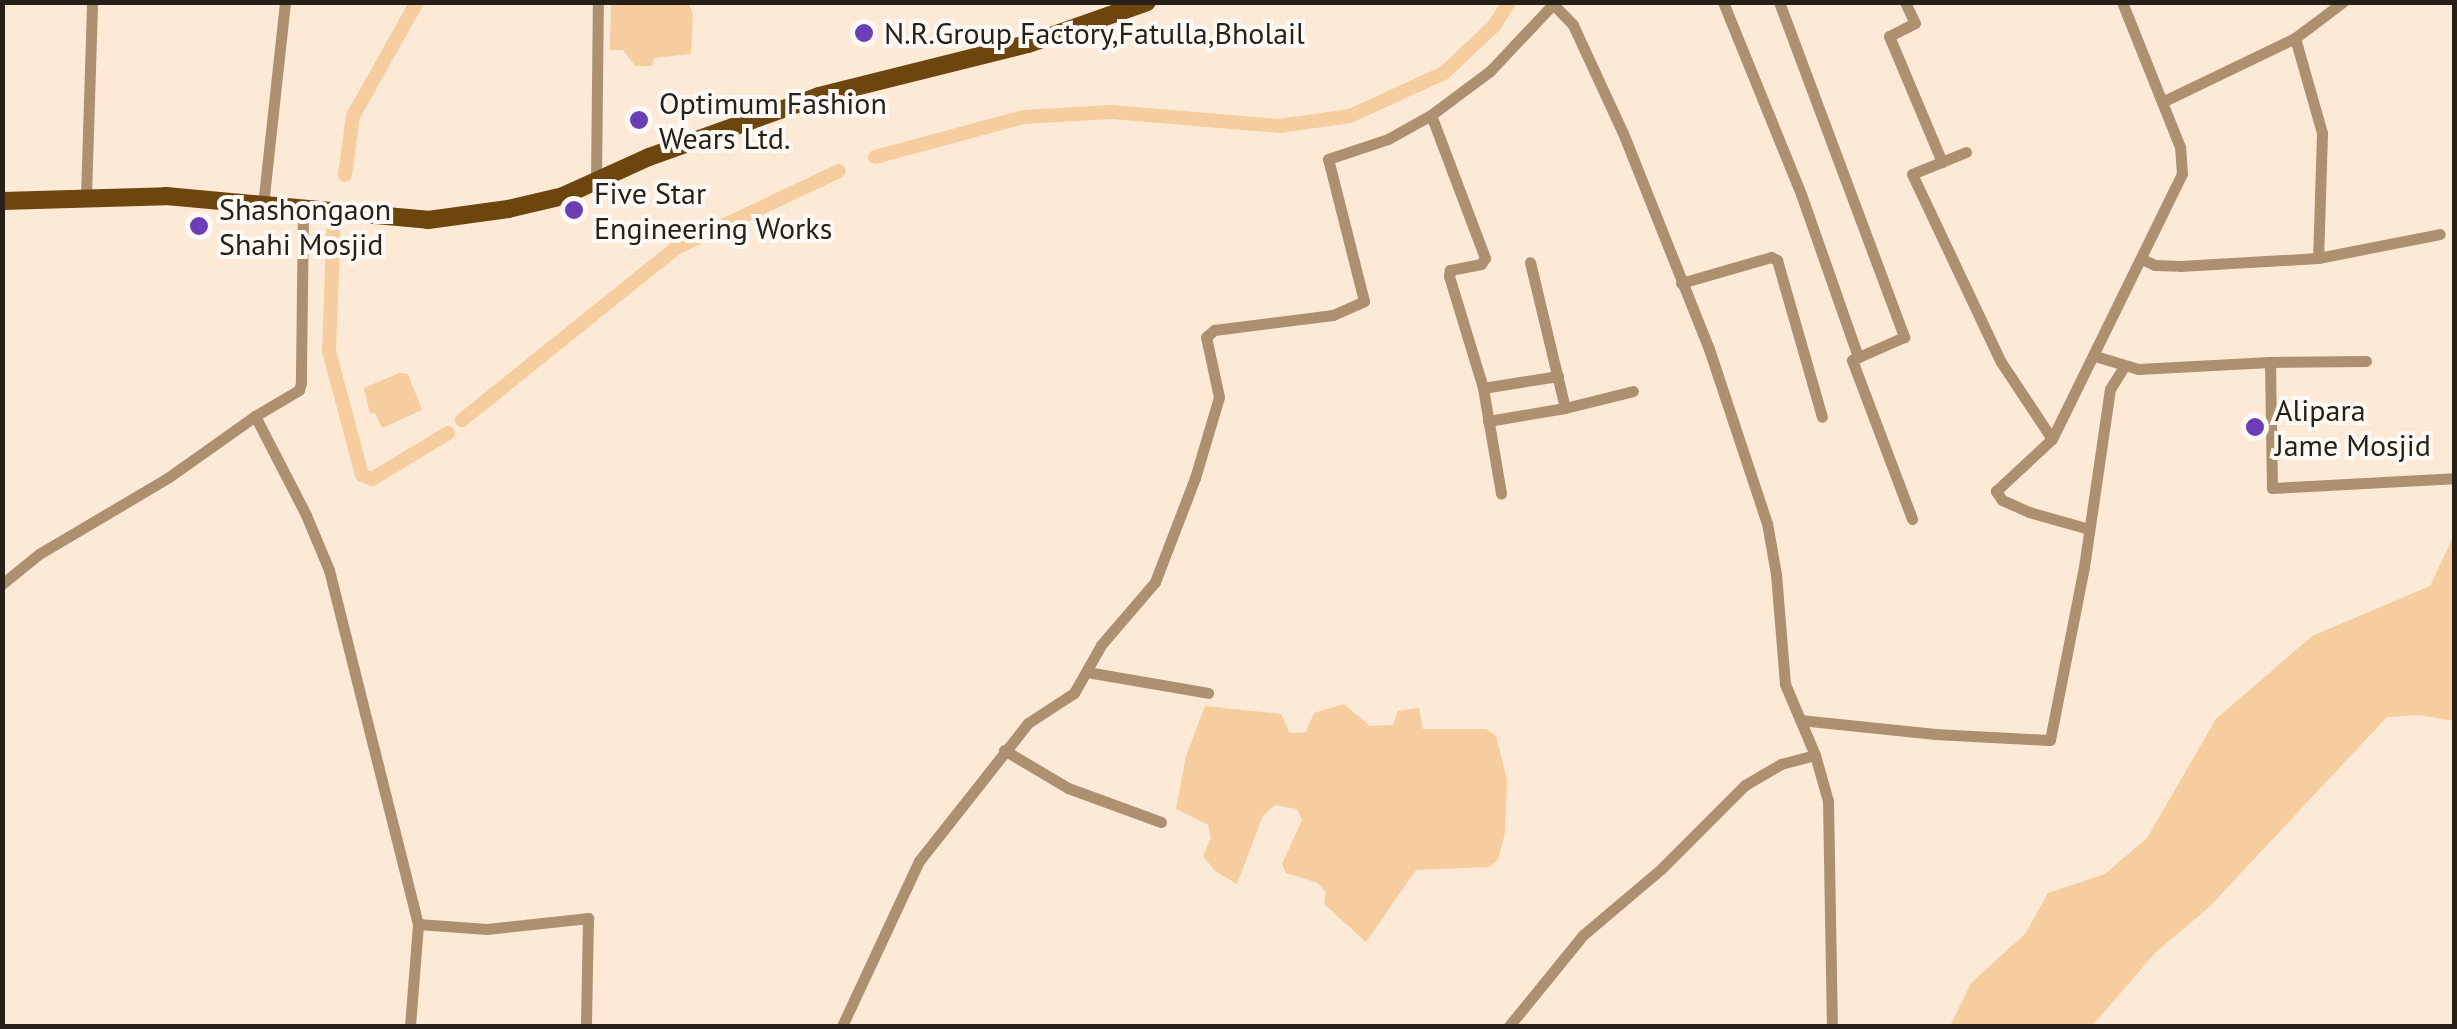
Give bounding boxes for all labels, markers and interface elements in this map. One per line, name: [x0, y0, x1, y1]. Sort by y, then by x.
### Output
place label: N.R.Group Factory,Fatulla,Bholail: [884, 15, 1305, 51]
marker: N.R.Group Factory,Fatulla,Bholail: [853, 22, 875, 44]
place label: Optimum Fashion Wears Ltd.: [659, 85, 887, 156]
marker: Optimum Fashion Wears Ltd.: [628, 109, 650, 131]
place label: Five Star Engineering Works: [594, 175, 833, 246]
place label: Shashongaon Shahi Mosjid: [219, 191, 391, 262]
marker: Five Star Engineering Works: [563, 199, 585, 221]
marker: Shashongaon Shahi Mosjid: [188, 215, 210, 237]
place label: Alipara Jame Mosjid: [2275, 392, 2431, 462]
marker: Alipara Jame Mosjid: [2244, 416, 2266, 438]

